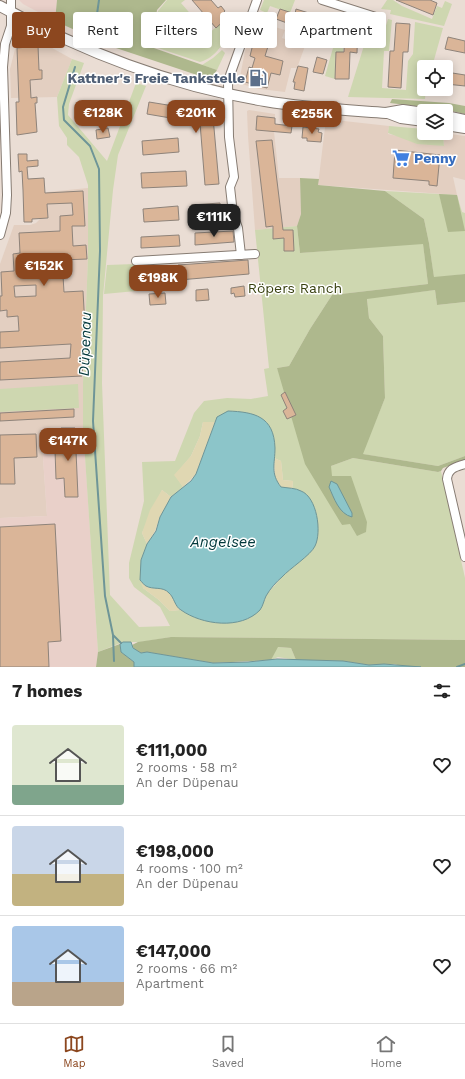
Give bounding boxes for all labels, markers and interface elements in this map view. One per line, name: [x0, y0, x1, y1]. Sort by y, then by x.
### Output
chip: Buy: [12, 12, 65, 48]
chip: Rent: [73, 12, 133, 48]
chip: Filters: [141, 12, 212, 48]
chip: New: [220, 12, 277, 48]
chip: Apartment: [285, 12, 386, 48]
map controls: [417, 60, 453, 140]
button: locate: [417, 60, 453, 96]
fuel station icon: Kattner's Freie Tankstelle: [248, 68, 268, 88]
place label: Kattner's Freie Tankstelle: [68, 70, 245, 86]
pin: €128K: [75, 100, 131, 134]
pin: €201K: [168, 100, 224, 134]
pin: €255K: [284, 101, 340, 135]
button: layers: [417, 104, 453, 140]
text: €128K: [83, 105, 123, 120]
text: €201K: [176, 105, 216, 120]
text: €255K: [291, 106, 333, 121]
supermarket icon: Penny: [391, 148, 411, 168]
place label: Penny: [414, 150, 456, 166]
pin: €111K: [186, 204, 242, 238]
text: €111K: [197, 209, 231, 224]
pin: €152K: [16, 253, 72, 287]
text: €152K: [24, 258, 64, 273]
pin: €198K: [130, 265, 186, 299]
text: €198K: [138, 270, 178, 285]
park label: Röpers Ranch: [248, 280, 342, 296]
water label: Düpenau: [75, 311, 95, 377]
pin: €147K: [40, 428, 96, 462]
text: €147K: [48, 433, 88, 448]
water label: Angelsee: [189, 533, 256, 551]
icon: filters: [431, 680, 453, 702]
text: 7 homes: [12, 681, 82, 701]
text: €111,000: [136, 740, 208, 760]
icon: home: [44, 741, 92, 789]
icon: heart: [431, 754, 453, 776]
text: 2 rooms · 58 m²: [136, 760, 237, 775]
text: An der Düpenau: [136, 775, 239, 790]
text: €198,000: [136, 841, 214, 861]
icon: home: [44, 842, 92, 890]
icon: heart: [431, 855, 453, 877]
text: 4 rooms · 100 m²: [136, 861, 243, 876]
text: An der Düpenau: [136, 876, 239, 891]
text: €147,000: [136, 941, 211, 961]
icon: home: [44, 942, 92, 990]
icon: heart: [431, 955, 453, 977]
text: 2 rooms · 66 m²: [136, 961, 237, 976]
text: Apartment: [136, 976, 204, 991]
tab: Map: [63, 1033, 86, 1070]
tab: Saved: [212, 1033, 244, 1070]
tab: Home: [370, 1033, 402, 1070]

